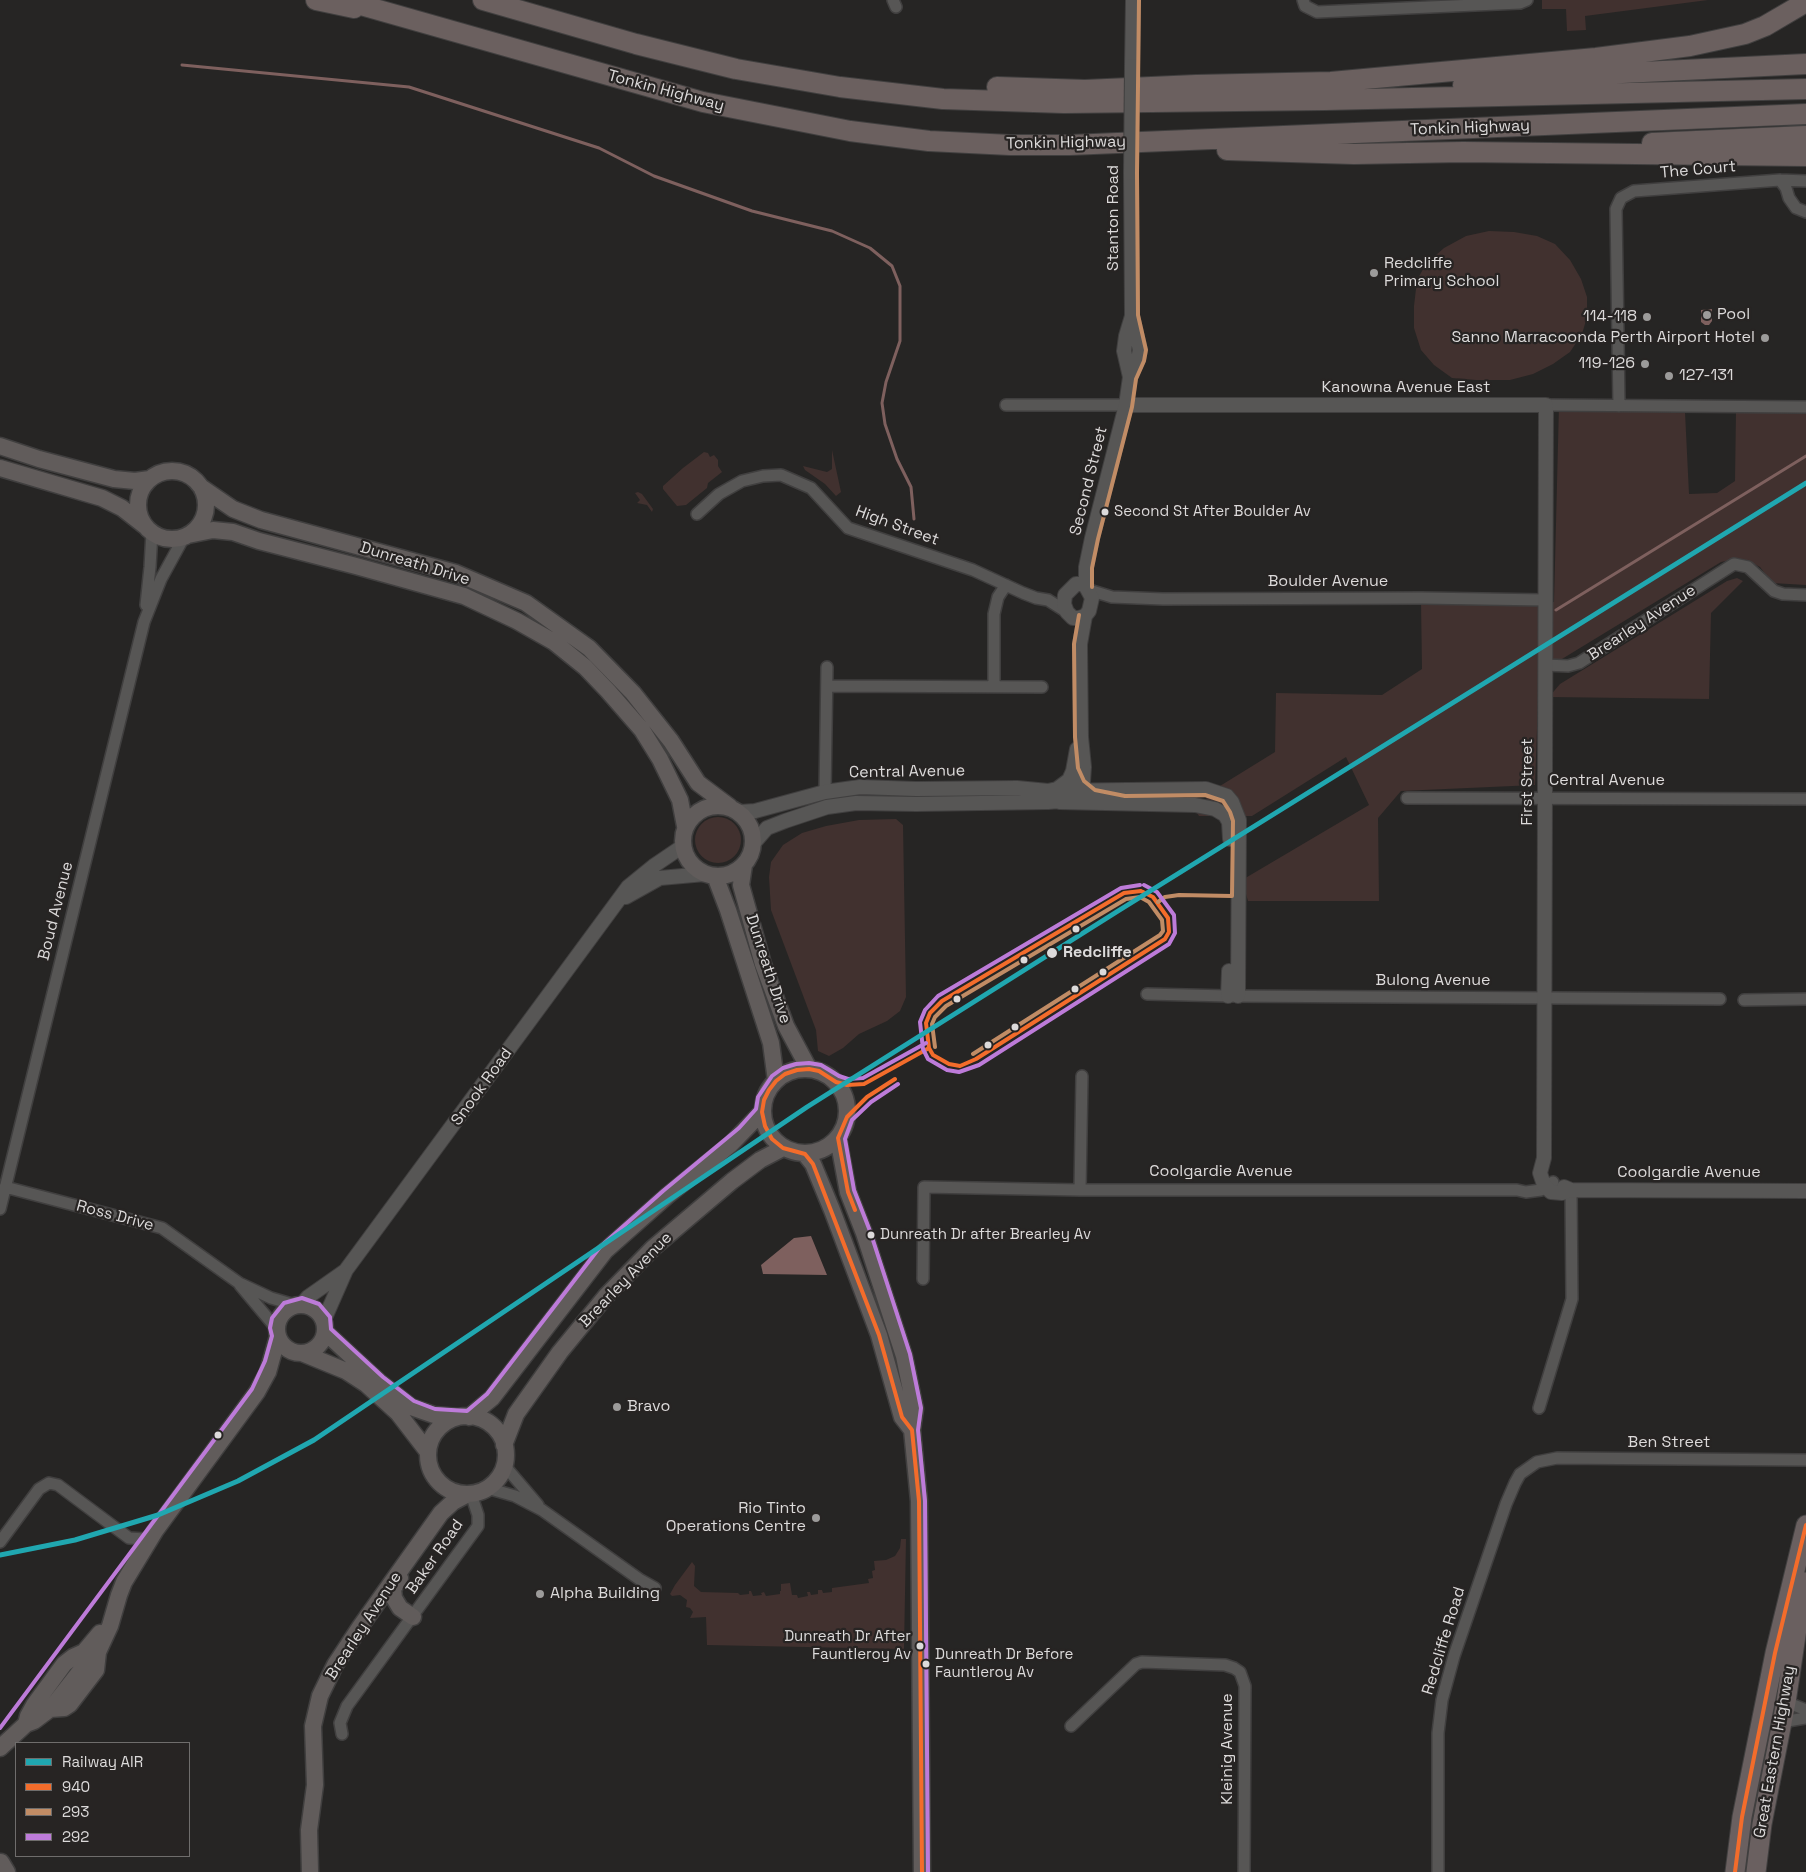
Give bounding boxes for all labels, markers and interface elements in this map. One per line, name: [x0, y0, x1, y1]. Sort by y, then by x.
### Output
street label: Tonkin Highway: [606, 66, 726, 116]
street label: Tonkin Highway: [1410, 116, 1530, 140]
street label: Tonkin Highway: [1006, 132, 1126, 154]
street label: The Court: [1659, 157, 1737, 183]
street label: Stanton Road: [1104, 165, 1124, 271]
place label: Redcliffe Primary School: [1384, 254, 1499, 292]
marker: Redcliffe Primary School: [1368, 267, 1380, 279]
place label: Pool: [1717, 305, 1750, 325]
place label: 114-118: [1583, 307, 1637, 327]
marker: Pool: [1701, 309, 1713, 321]
marker: 114-118: [1641, 311, 1653, 323]
place label: Sanno Marracoonda Perth Airport Hotel: [1451, 328, 1755, 348]
marker: Sanno Marracoonda Perth Airport Hotel: [1759, 332, 1771, 344]
place label: 119-126: [1578, 354, 1635, 374]
marker: 119-126: [1639, 358, 1651, 370]
place label: 127-131: [1679, 366, 1733, 386]
marker: 127-131: [1663, 370, 1675, 382]
street label: Kanowna Avenue East: [1322, 378, 1490, 398]
street label: Second Street: [1066, 424, 1112, 538]
street label: High Street: [853, 502, 941, 550]
place label: Second St After Boulder Av: [1114, 503, 1311, 521]
marker: Second St After Boulder Av: [1100, 507, 1110, 517]
street label: Dunreath Drive: [358, 538, 472, 590]
street label: Boulder Avenue: [1268, 572, 1388, 592]
street label: Brearley Avenue: [1584, 581, 1700, 665]
street label: First Street: [1518, 738, 1538, 826]
street label: Central Avenue: [849, 761, 965, 783]
street label: Central Avenue: [1549, 771, 1665, 791]
street label: Boud Avenue: [34, 860, 78, 962]
street label: Dunreath Drive: [741, 912, 795, 1026]
unlabelled marker: [1071, 924, 1081, 934]
place label: Redcliffe: [1063, 943, 1132, 963]
marker: Redcliffe: [1045, 946, 1059, 960]
unlabelled marker: [1019, 955, 1029, 965]
unlabelled marker: [1098, 967, 1108, 977]
street label: Bulong Avenue: [1376, 971, 1490, 991]
unlabelled marker: [1070, 984, 1080, 994]
unlabelled marker: [952, 994, 962, 1004]
unlabelled marker: [1010, 1022, 1020, 1032]
unlabelled marker: [983, 1040, 993, 1050]
street label: Snook Road: [447, 1044, 517, 1130]
street label: Coolgardie Avenue: [1149, 1162, 1293, 1182]
street label: Coolgardie Avenue: [1617, 1163, 1761, 1183]
street label: Ross Drive: [74, 1196, 156, 1236]
place label: Dunreath Dr after Brearley Av: [880, 1226, 1091, 1244]
street label: Brearley Avenue: [576, 1228, 676, 1332]
marker: Dunreath Dr after Brearley Av: [866, 1230, 876, 1240]
place label: Bravo: [627, 1397, 670, 1417]
marker: Bravo: [611, 1401, 623, 1413]
unlabelled marker: [213, 1430, 223, 1440]
street label: Ben Street: [1628, 1433, 1710, 1453]
place label: Rio Tinto Operations Centre: [666, 1499, 806, 1537]
marker: Rio Tinto Operations Centre: [810, 1512, 822, 1524]
street label: Baker Road: [402, 1516, 468, 1598]
street label: Brearley Avenue: [322, 1568, 406, 1684]
place label: Alpha Building: [550, 1584, 660, 1604]
street label: Redcliffe Road: [1418, 1585, 1470, 1697]
marker: Alpha Building: [534, 1588, 546, 1600]
place label: Dunreath Dr After Fauntleroy Av: [784, 1628, 911, 1663]
marker: Dunreath Dr After Fauntleroy Av: [915, 1641, 925, 1651]
place label: Dunreath Dr Before Fauntleroy Av: [935, 1646, 1073, 1681]
marker: Dunreath Dr Before Fauntleroy Av: [921, 1659, 931, 1669]
street label: Great Eastern Highway: [1750, 1664, 1800, 1840]
street label: Kleinig Avenue: [1218, 1693, 1238, 1805]
legend: [15, 1742, 190, 1857]
text: Railway AIR: [62, 1752, 143, 1771]
text: 940: [62, 1777, 90, 1796]
text: 293: [62, 1802, 89, 1821]
text: 292: [62, 1827, 89, 1846]

